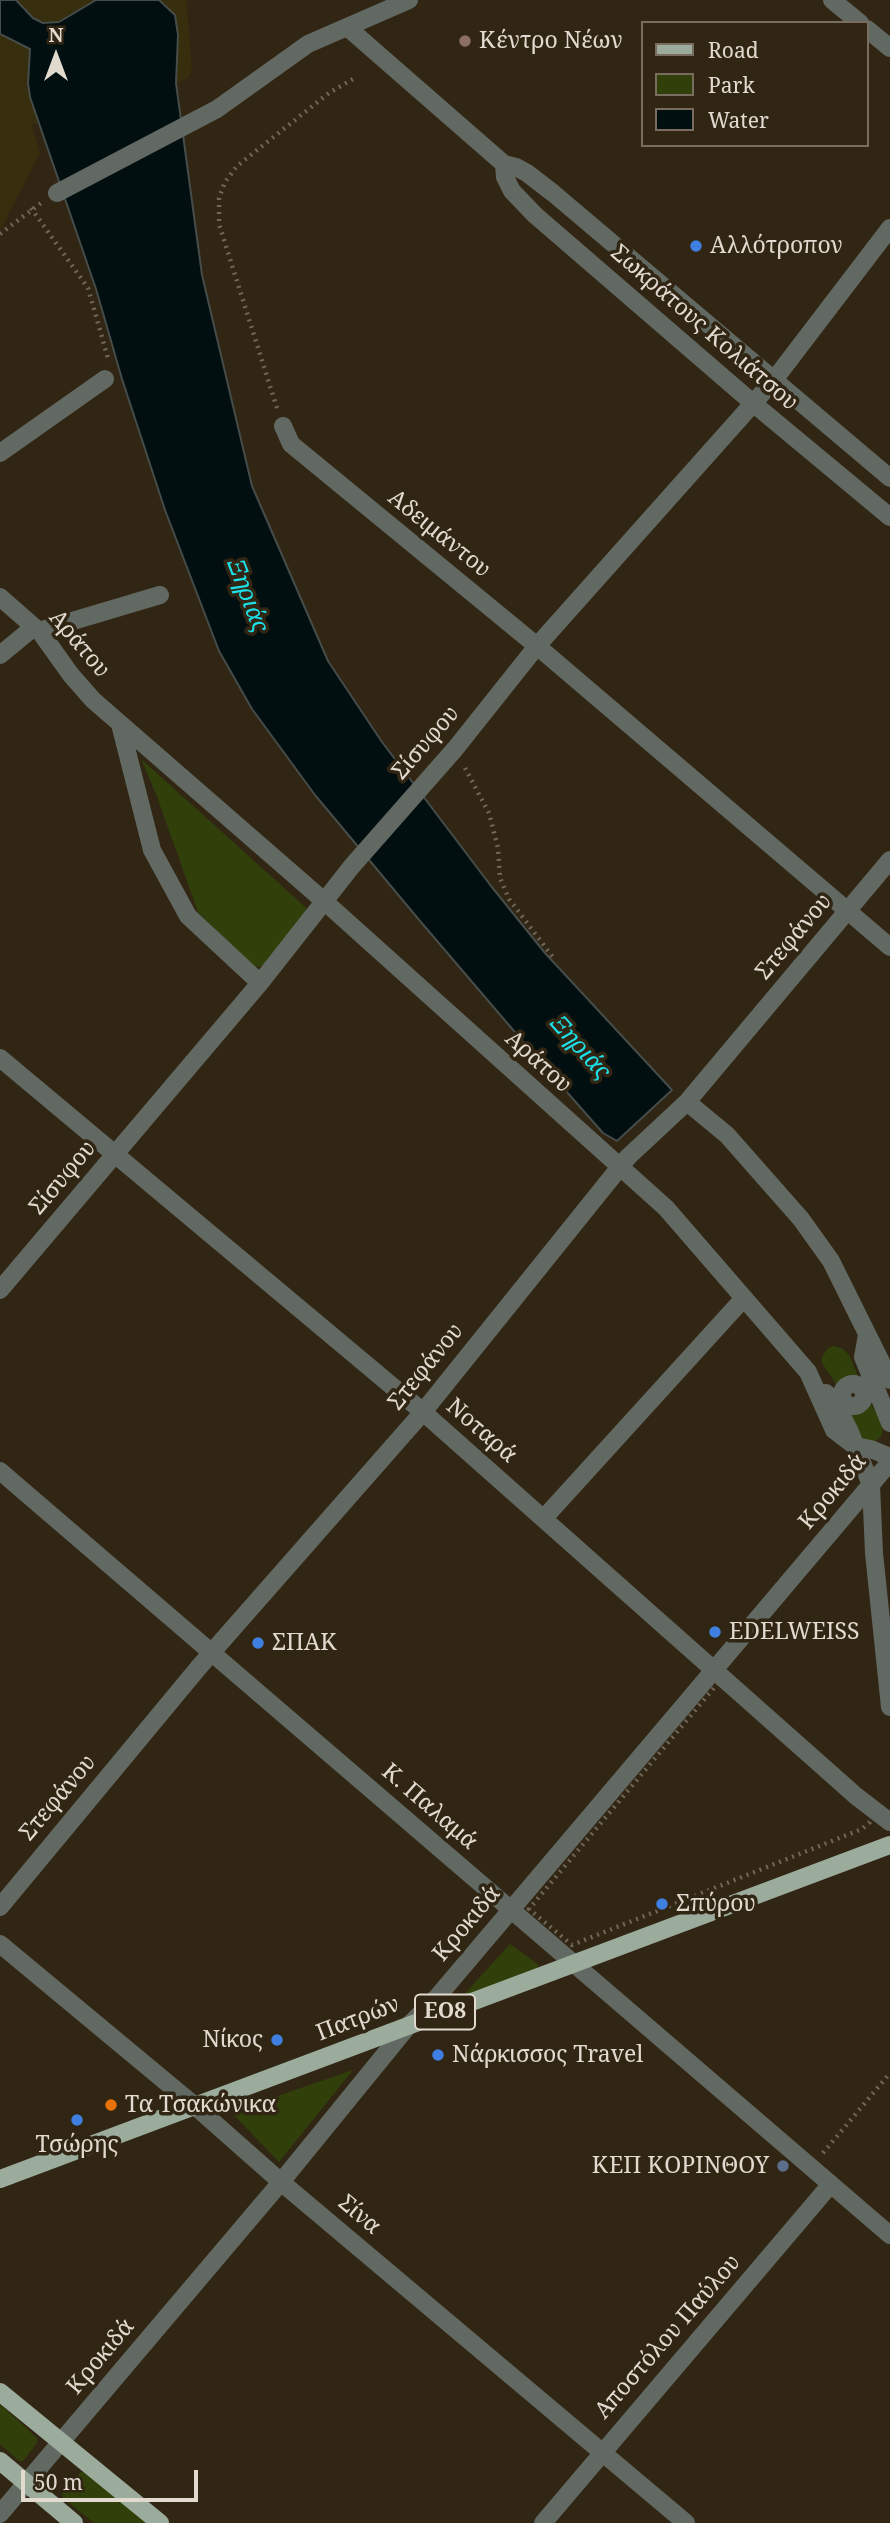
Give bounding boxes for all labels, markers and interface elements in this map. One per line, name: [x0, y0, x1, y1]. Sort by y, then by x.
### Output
north arrow: [21, 21, 91, 91]
legend: [642, 21, 869, 147]
text: N: [49, 22, 63, 48]
place label: Κέντρο Νέων: [479, 27, 623, 55]
marker: Κέντρο Νέων: [457, 33, 473, 49]
text: Road: [708, 36, 759, 64]
text: Park: [708, 71, 755, 99]
text: Water: [708, 106, 769, 134]
place label: Αλλότροπον: [710, 232, 843, 260]
marker: Αλλότροπον: [688, 238, 704, 254]
street label: Σωκράτους Κολιάτσου: [605, 239, 803, 417]
street label: Αδειμάντου: [382, 484, 496, 584]
water label: Ξηριάς: [220, 555, 274, 637]
street label: Αράτου: [43, 605, 115, 683]
street label: Σίσυφου: [387, 701, 465, 785]
street label: Στεφάνου: [750, 888, 838, 986]
water label: Ξηριάς: [544, 1010, 616, 1086]
street label: Αράτου: [499, 1025, 577, 1099]
street label: Σίσυφου: [24, 1135, 102, 1221]
street label: Στεφάνου: [383, 1318, 469, 1416]
street label: Νοταρά: [440, 1393, 522, 1469]
street label: Κροκιδά: [793, 1449, 873, 1535]
place label: EDELWEISS: [729, 1618, 859, 1646]
marker: EDELWEISS: [707, 1624, 723, 1640]
place label: ΣΠΑΚ: [272, 1629, 338, 1657]
marker: ΣΠΑΚ: [250, 1635, 266, 1651]
street label: Στεφάνου: [14, 1749, 102, 1847]
street label: Κ. Παλαμά: [376, 1758, 482, 1856]
street label: Κροκιδά: [427, 1881, 507, 1967]
place label: Σπύρου: [676, 1890, 756, 1918]
marker: Σπύρου: [654, 1896, 670, 1912]
street label: Πατρών: [313, 1991, 403, 2047]
road number: ΕΟ8: [415, 1994, 475, 2030]
place label: Νίκος: [203, 2026, 263, 2054]
marker: Νίκος: [269, 2032, 285, 2048]
place label: Νάρκισσος Travel: [452, 2041, 643, 2069]
marker: Νάρκισσος Travel: [430, 2047, 446, 2063]
place label: Τα Τσακώνικα: [125, 2091, 276, 2119]
marker: Τα Τσακώνικα: [103, 2097, 119, 2113]
marker: Τσώρης: [69, 2112, 85, 2128]
place label: Τσώρης: [36, 2131, 118, 2159]
place label: ΚΕΠ ΚΟΡΙΝΘΟΥ: [592, 2152, 769, 2180]
marker: ΚΕΠ ΚΟΡΙΝΘΟΥ: [775, 2158, 791, 2174]
street label: Σίνα: [332, 2189, 386, 2241]
street label: Αποστόλου Παύλου: [589, 2249, 747, 2425]
street label: Κροκιδά: [61, 2314, 141, 2400]
scale bar: [24, 2456, 201, 2500]
text: 50 m: [34, 2468, 83, 2496]

